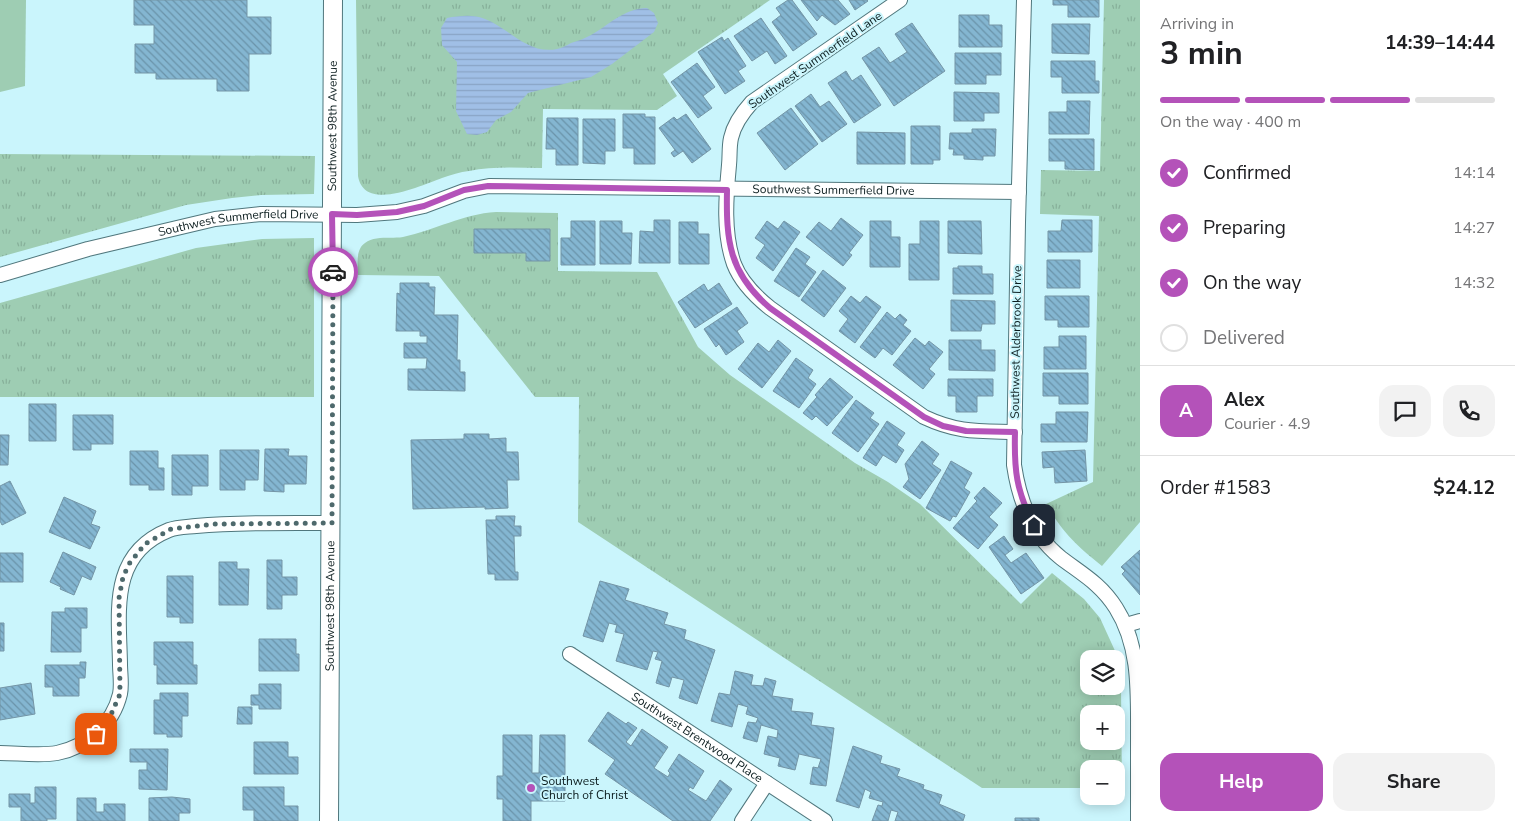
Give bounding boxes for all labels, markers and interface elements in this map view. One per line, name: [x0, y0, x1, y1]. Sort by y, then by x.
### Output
street label: Southwest Summerfield Lane: [745, 8, 885, 112]
text: Arriving in: [1160, 13, 1234, 35]
text: 14:39–14:44: [1385, 30, 1495, 56]
text: 3 min: [1160, 32, 1243, 75]
street label: Southwest 98th Avenue: [324, 61, 341, 191]
text: On the way · 400 m: [1160, 111, 1301, 133]
icon: check: [1160, 159, 1188, 187]
text: Confirmed: [1203, 160, 1291, 186]
text: 14:14: [1453, 162, 1495, 184]
street label: Southwest Summerfield Drive: [752, 181, 915, 199]
street label: Southwest Summerfield Drive: [156, 206, 319, 240]
icon: check: [1160, 214, 1188, 242]
text: Preparing: [1203, 215, 1286, 241]
text: 14:27: [1453, 217, 1495, 239]
courier: [308, 247, 358, 297]
icon: car: [319, 258, 347, 286]
street label: Southwest Alderbrook Drive: [1007, 265, 1025, 419]
icon: check: [1160, 269, 1188, 297]
text: On the way: [1203, 270, 1301, 296]
text: 14:32: [1453, 272, 1495, 294]
text: Delivered: [1203, 325, 1285, 351]
button: chat: [1379, 385, 1431, 437]
button: phone: [1443, 385, 1495, 437]
text: Alex: [1224, 387, 1265, 413]
text: A: [1179, 398, 1193, 424]
text: Courier · 4.9: [1224, 413, 1310, 435]
text: Order #1583: [1160, 475, 1271, 501]
text: $24.12: [1433, 475, 1495, 501]
pin: [1013, 504, 1055, 546]
icon: home: [1020, 511, 1048, 539]
street label: Southwest 98th Avenue: [322, 541, 338, 671]
map controls: [1080, 650, 1125, 805]
button: layers: [1080, 650, 1125, 695]
street label: Southwest Brentwood Place: [628, 688, 766, 786]
button: +: [1080, 705, 1125, 750]
pin: [75, 713, 117, 755]
icon: bag: [82, 720, 110, 748]
button: Help: [1160, 753, 1323, 811]
button: Share: [1333, 753, 1495, 811]
button: −: [1080, 760, 1125, 805]
place label: Southwest Church of Christ: [541, 773, 629, 803]
marker: Southwest Church of Christ: [525, 782, 537, 794]

